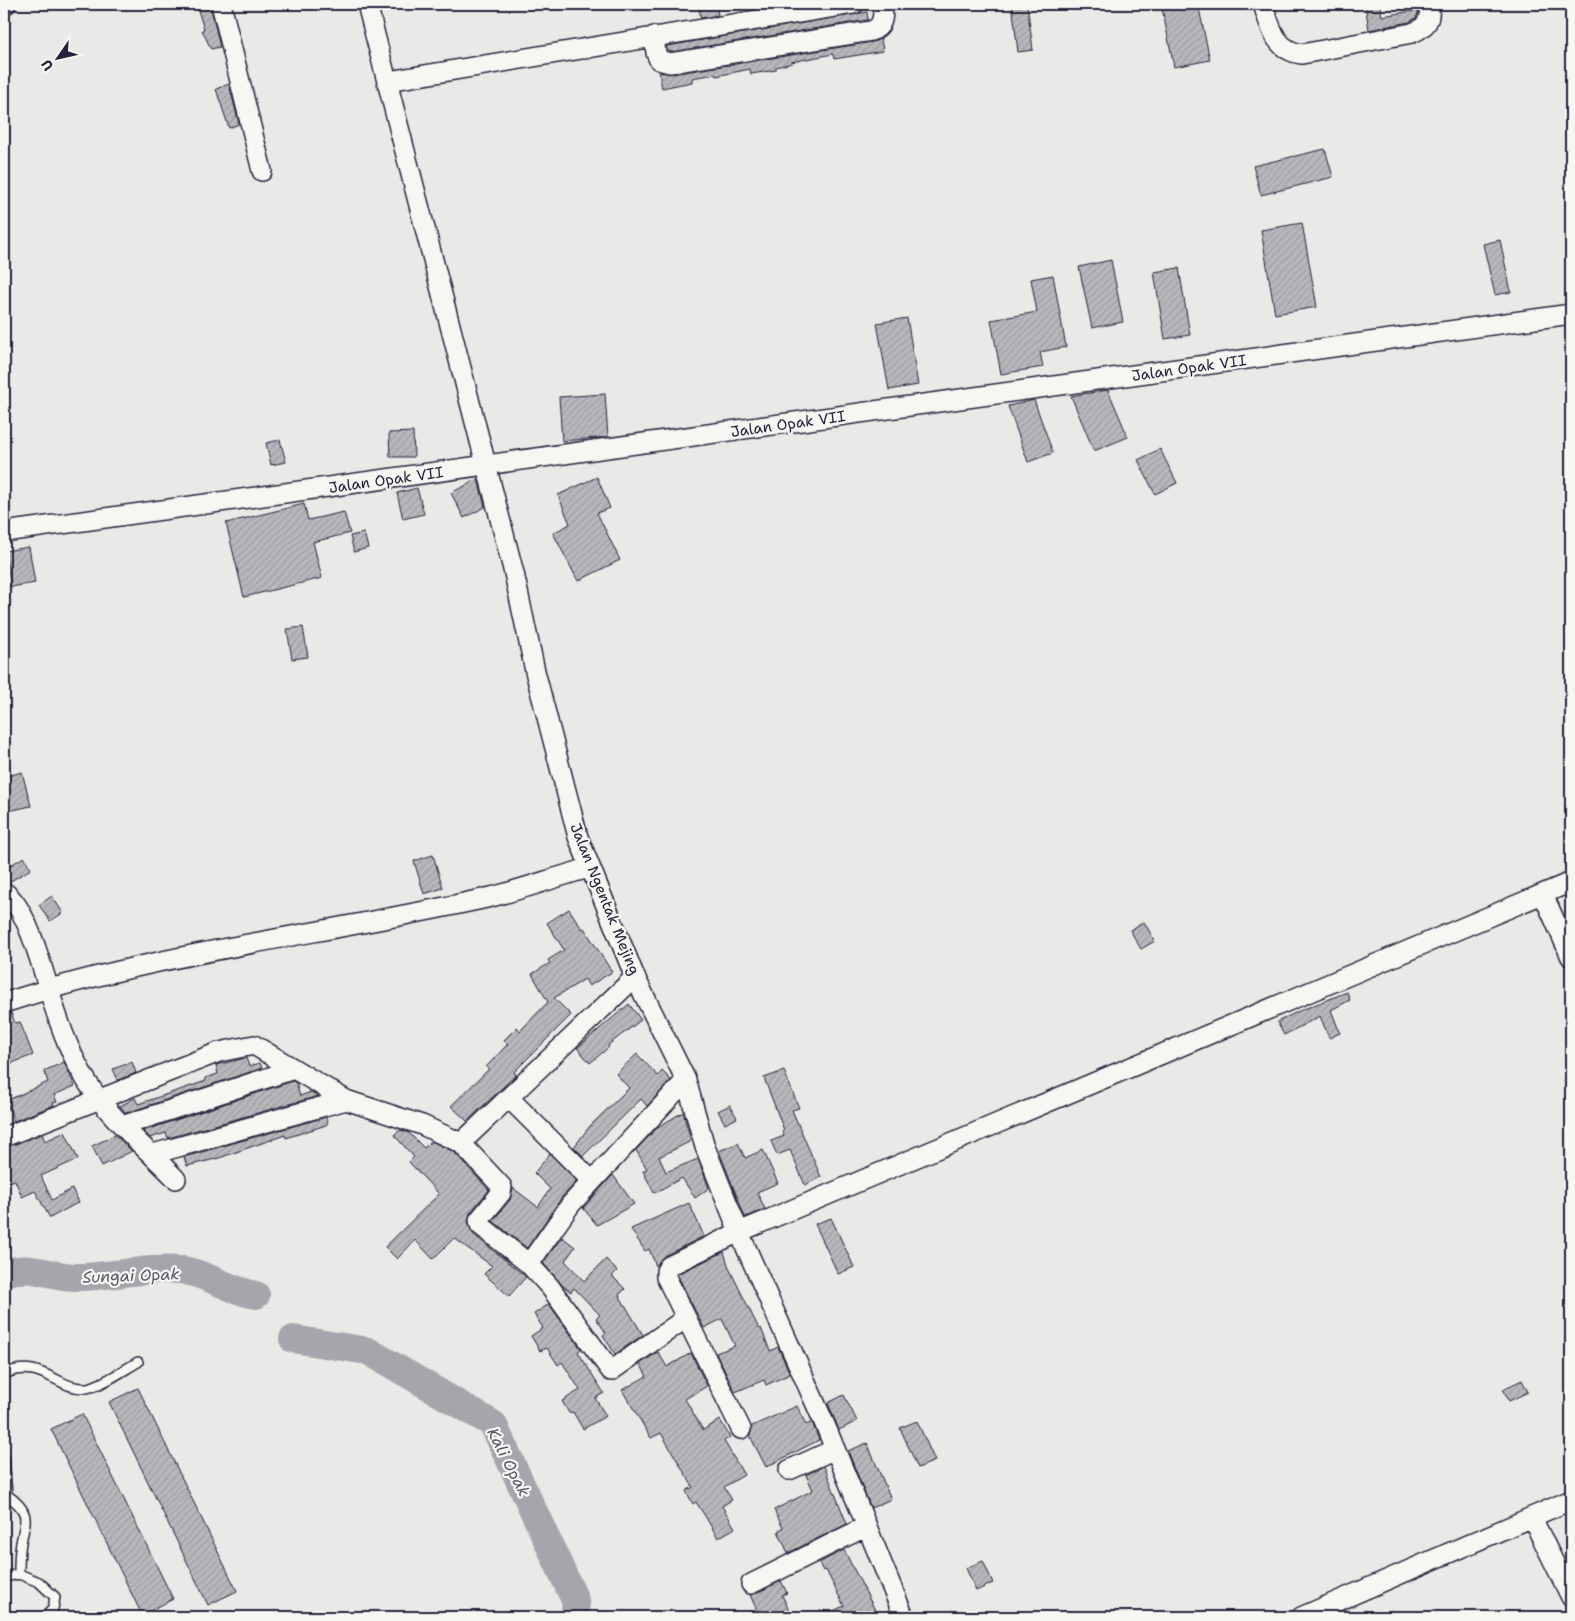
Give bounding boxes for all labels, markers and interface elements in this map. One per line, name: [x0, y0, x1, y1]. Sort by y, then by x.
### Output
north arrow: [32, 32, 82, 82]
text: U: [37, 56, 57, 74]
street label: Jalan Opak VII: [1130, 350, 1248, 386]
street label: Jalan Opak VII: [729, 406, 847, 442]
street label: Jalan Opak VII: [327, 462, 445, 498]
street label: Jalan Ngentak Mejing: [565, 820, 645, 978]
water label: Sungai Opak: [82, 1263, 180, 1288]
water label: Kali Opak: [482, 1424, 535, 1500]

